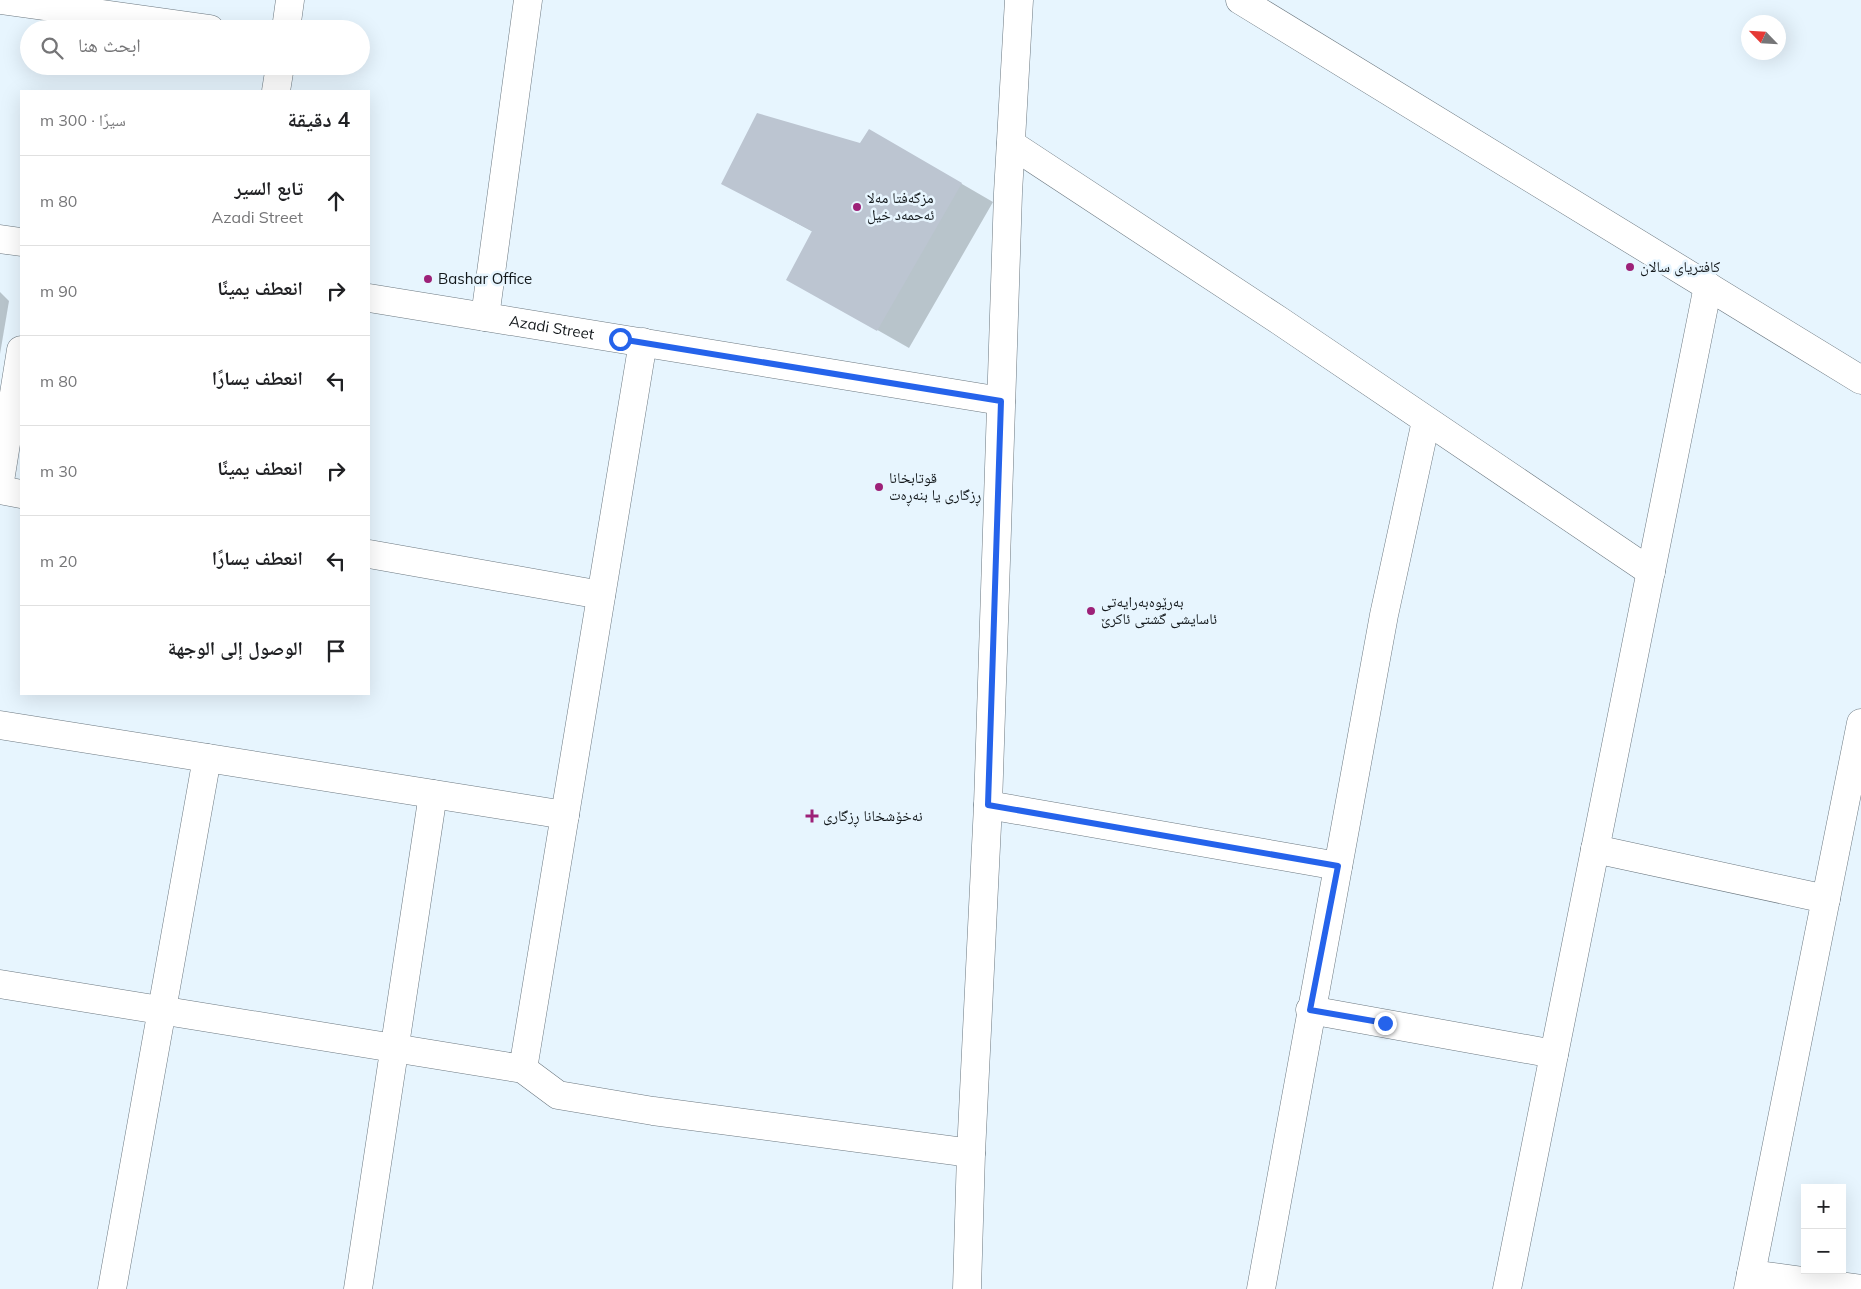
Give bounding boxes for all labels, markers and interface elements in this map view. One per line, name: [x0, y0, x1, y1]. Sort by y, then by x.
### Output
north arrow: [1741, 15, 1786, 60]
search box: [20, 20, 370, 75]
text: ابحث هنا: [78, 33, 141, 57]
icon: search: [38, 34, 66, 62]
text: 4 دقيقة: [288, 106, 350, 132]
text: سيرًا · 300 m: [40, 110, 126, 130]
text: تابع السير: [234, 176, 303, 200]
icon: ahead: [322, 187, 350, 215]
place label: مزگەفتا مەلا ئەحمەد خیل: [867, 188, 934, 225]
text: 80 m: [40, 191, 77, 211]
marker: مزگەفتا مەلا ئەحمەد خیل: [851, 201, 863, 213]
text: Azadi Street: [212, 207, 303, 227]
place label: کافتریای سالان: [1640, 257, 1720, 277]
marker: کافتریای سالان: [1624, 261, 1636, 273]
place label: Bashar Office: [438, 269, 532, 288]
marker: Bashar Office: [422, 273, 434, 285]
text: انعطف يمينًا: [217, 276, 303, 300]
icon: right: [322, 277, 350, 305]
text: 90 m: [40, 281, 77, 301]
street label: Azadi Street: [508, 311, 596, 344]
route start: [609, 328, 632, 351]
text: انعطف يسارًا: [212, 366, 303, 390]
icon: left: [322, 367, 350, 395]
text: 80 m: [40, 371, 77, 391]
text: انعطف يمينًا: [217, 456, 303, 480]
icon: right: [322, 457, 350, 485]
text: 30 m: [40, 461, 77, 481]
place label: قوتابخانا ڕزگاری یا بنەڕەت: [889, 468, 981, 507]
marker: قوتابخانا ڕزگاری یا بنەڕەت: [873, 481, 885, 493]
text: انعطف يسارًا: [212, 546, 303, 570]
icon: left: [322, 547, 350, 575]
text: 20 m: [40, 551, 77, 571]
place label: بەرێوەبەرایەتی ئاسایشی گشتی ئاکرێ: [1101, 592, 1217, 629]
marker: بەرێوەبەرایەتی ئاسایشی گشتی ئاکرێ: [1085, 605, 1097, 617]
text: الوصول إلى الوجهة: [168, 636, 303, 660]
icon: arrive: [322, 637, 350, 665]
place label: نەخۆشخانا ڕزگاری: [823, 806, 923, 828]
marker: نەخۆشخانا ڕزگاری: [805, 809, 819, 823]
route end: [1374, 1012, 1397, 1035]
map controls: [1801, 1184, 1846, 1274]
button: +: [1801, 1184, 1846, 1229]
button: −: [1801, 1229, 1846, 1274]

